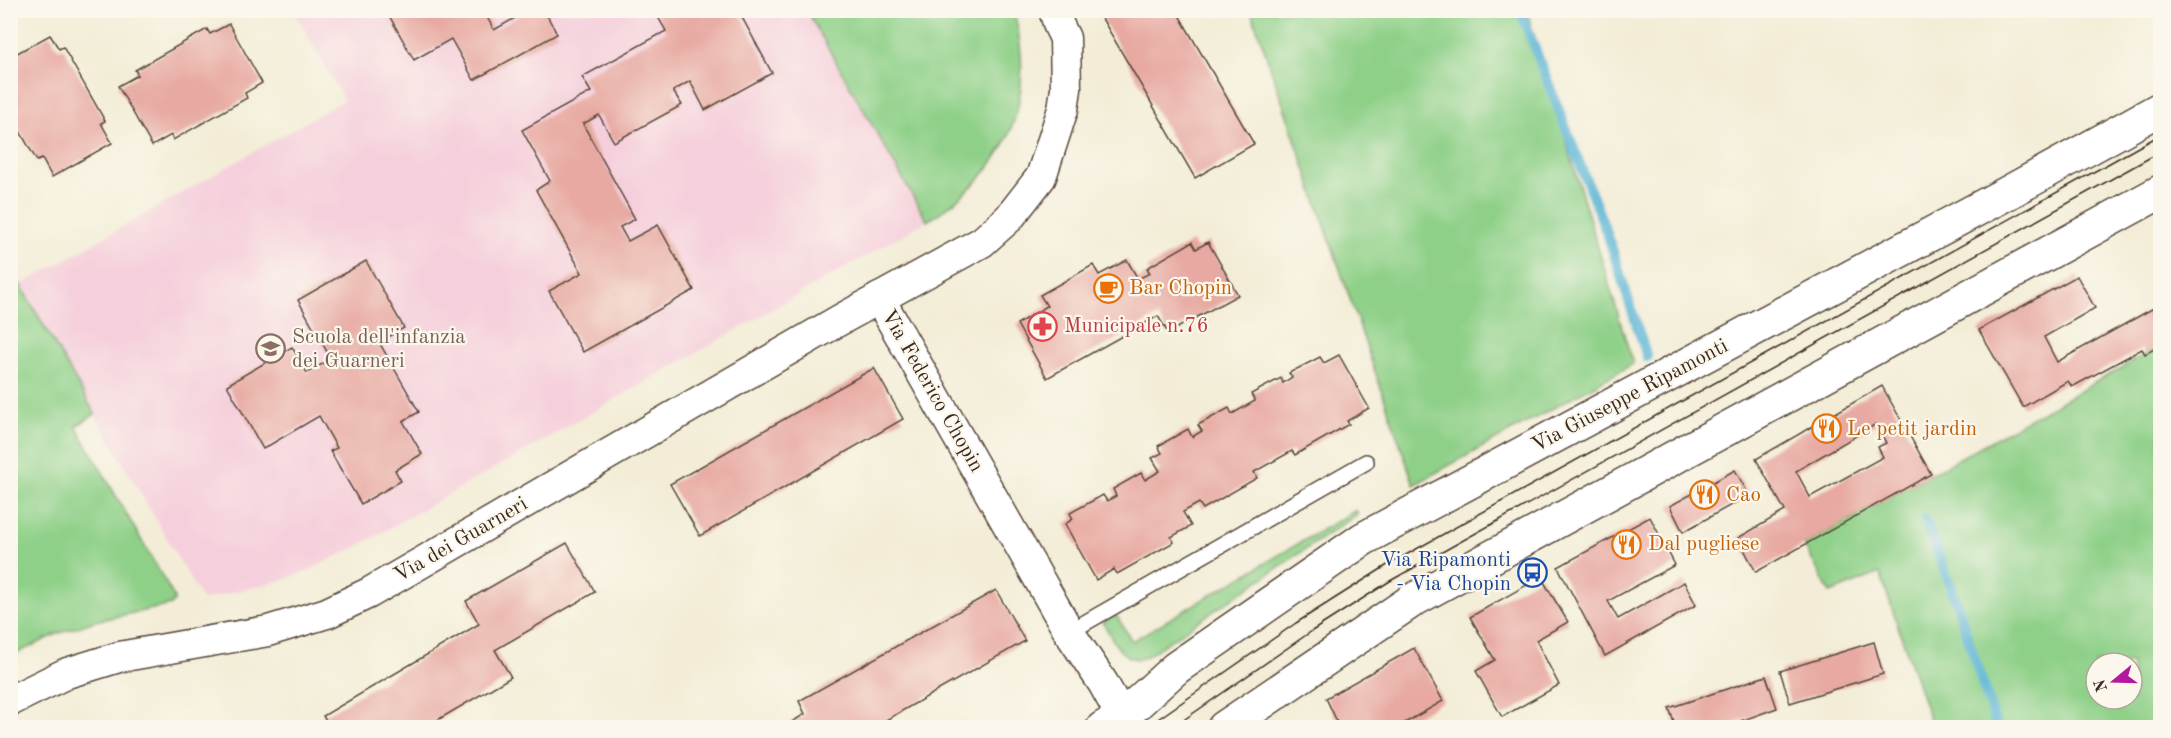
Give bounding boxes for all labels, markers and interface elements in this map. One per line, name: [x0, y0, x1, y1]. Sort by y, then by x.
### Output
cafe icon: Bar Chopin: [1092, 272, 1124, 304]
place label: Bar Chopin: [1129, 278, 1232, 299]
street label: Via Federico Chopin: [877, 306, 987, 476]
pharmacy icon: Municipale n.76: [1027, 310, 1059, 342]
place label: Municipale n.76: [1064, 316, 1209, 337]
place label: Scuola dell'infanzia dei Guarneri: [292, 327, 466, 372]
school or university icon: Scuola dell'infanzia dei Guarneri: [255, 333, 287, 365]
street label: Via Giuseppe Ripamonti: [1529, 335, 1731, 457]
restaurant icon: Le petit jardin: [1810, 413, 1842, 445]
place label: Le petit jardin: [1847, 419, 1977, 440]
restaurant icon: Cao: [1689, 479, 1721, 511]
place label: Cao: [1726, 485, 1761, 506]
street label: Via dei Guarneri: [391, 493, 531, 587]
restaurant icon: Dal pugliese: [1611, 528, 1643, 560]
place label: Dal pugliese: [1648, 534, 1760, 555]
place label: Via Ripamonti - Via Chopin: [1380, 550, 1511, 595]
bus stop icon: Via Ripamonti - Via Chopin: [1516, 556, 1548, 588]
north arrow: [2084, 651, 2144, 711]
text: N: [2092, 676, 2111, 694]

